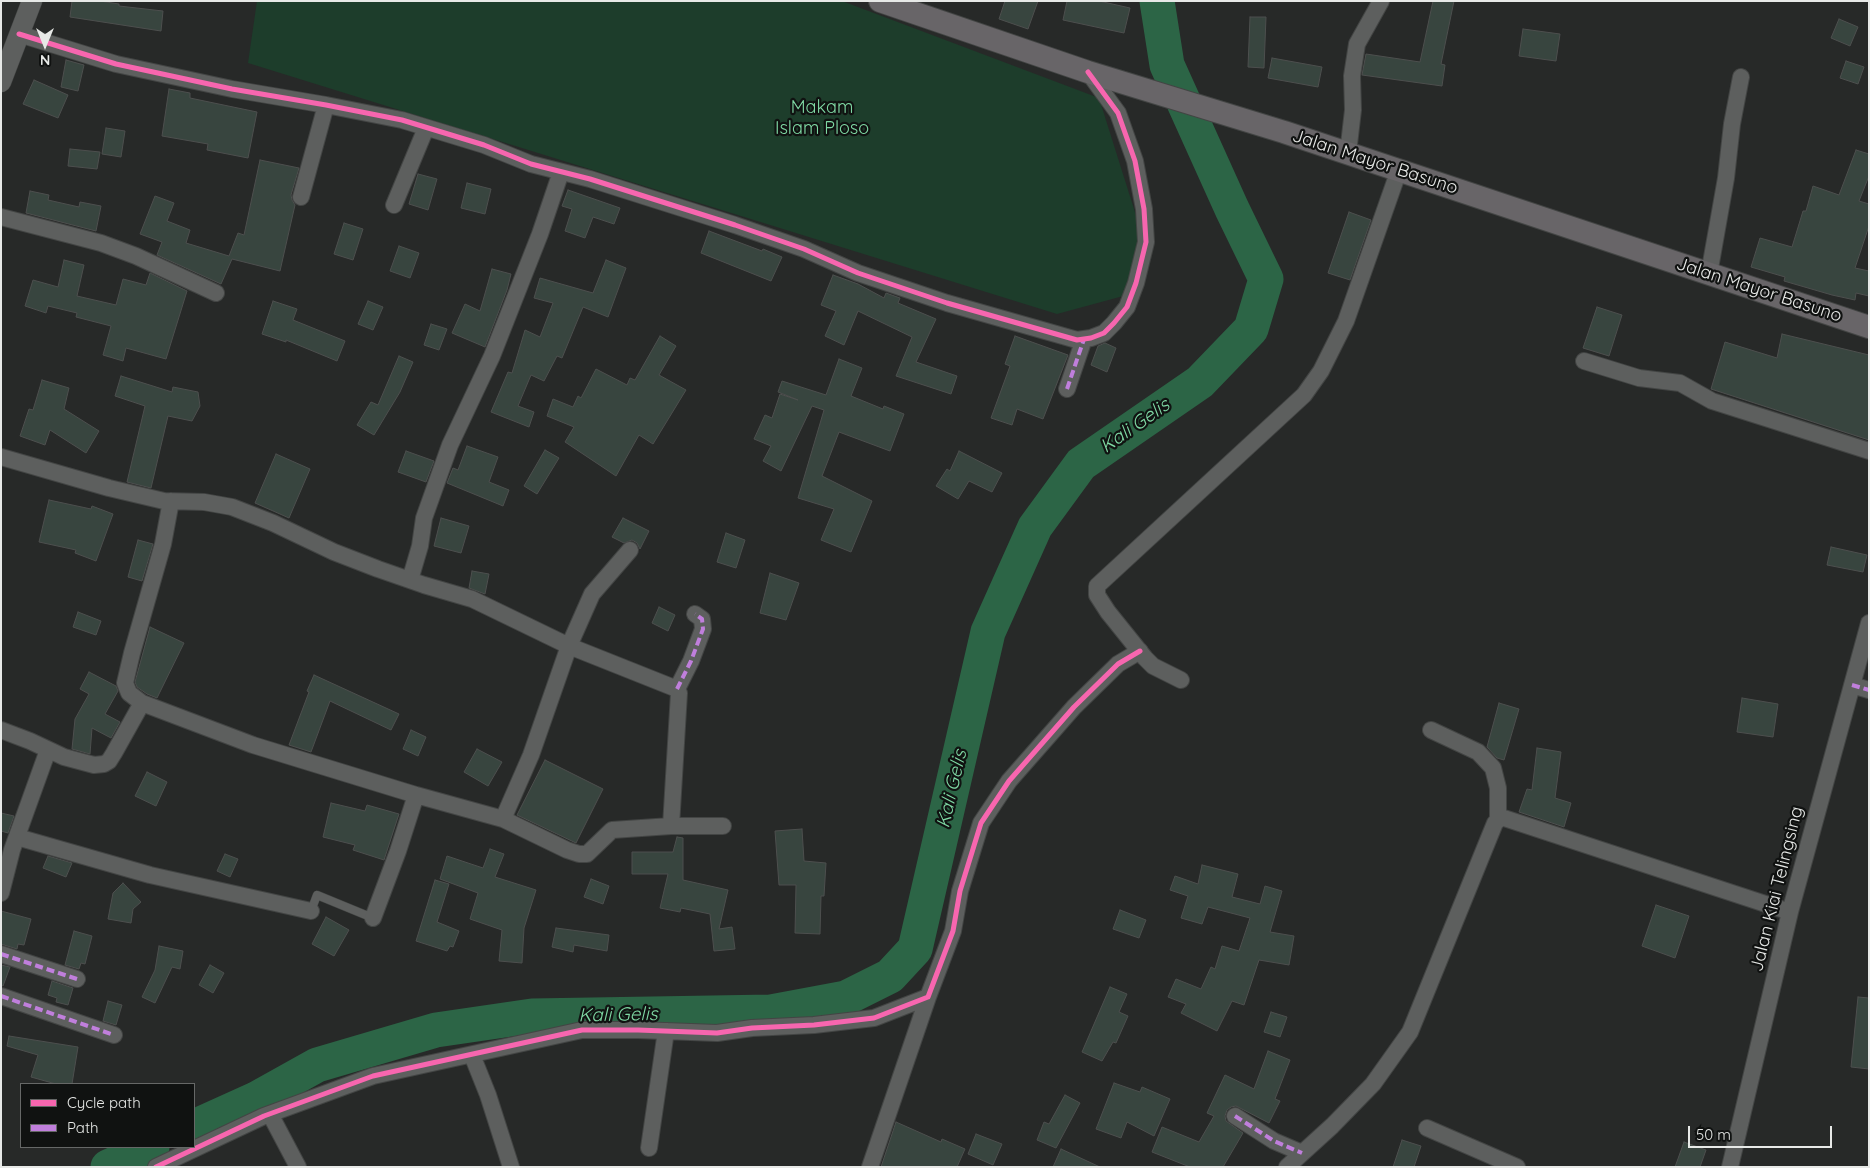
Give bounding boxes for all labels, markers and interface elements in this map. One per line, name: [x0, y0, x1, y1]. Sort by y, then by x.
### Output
north arrow: [20, 20, 70, 70]
text: N: [40, 51, 50, 69]
park label: Makam Islam Ploso: [775, 97, 869, 140]
street label: Jalan Mayor Basuno: [1289, 125, 1461, 199]
street label: Jalan Mayor Basuno: [1673, 253, 1845, 327]
water label: Kali Gelis: [1096, 394, 1174, 458]
water label: Kali Gelis: [932, 748, 972, 830]
street label: Jalan Kiai Telingsing: [1746, 804, 1808, 974]
water label: Kali Gelis: [578, 1003, 658, 1027]
legend: [20, 1083, 195, 1148]
text: Cycle path: [67, 1093, 141, 1112]
scale bar: [1690, 1116, 1834, 1148]
text: Path: [67, 1118, 99, 1137]
text: 50 m: [1696, 1125, 1731, 1144]

